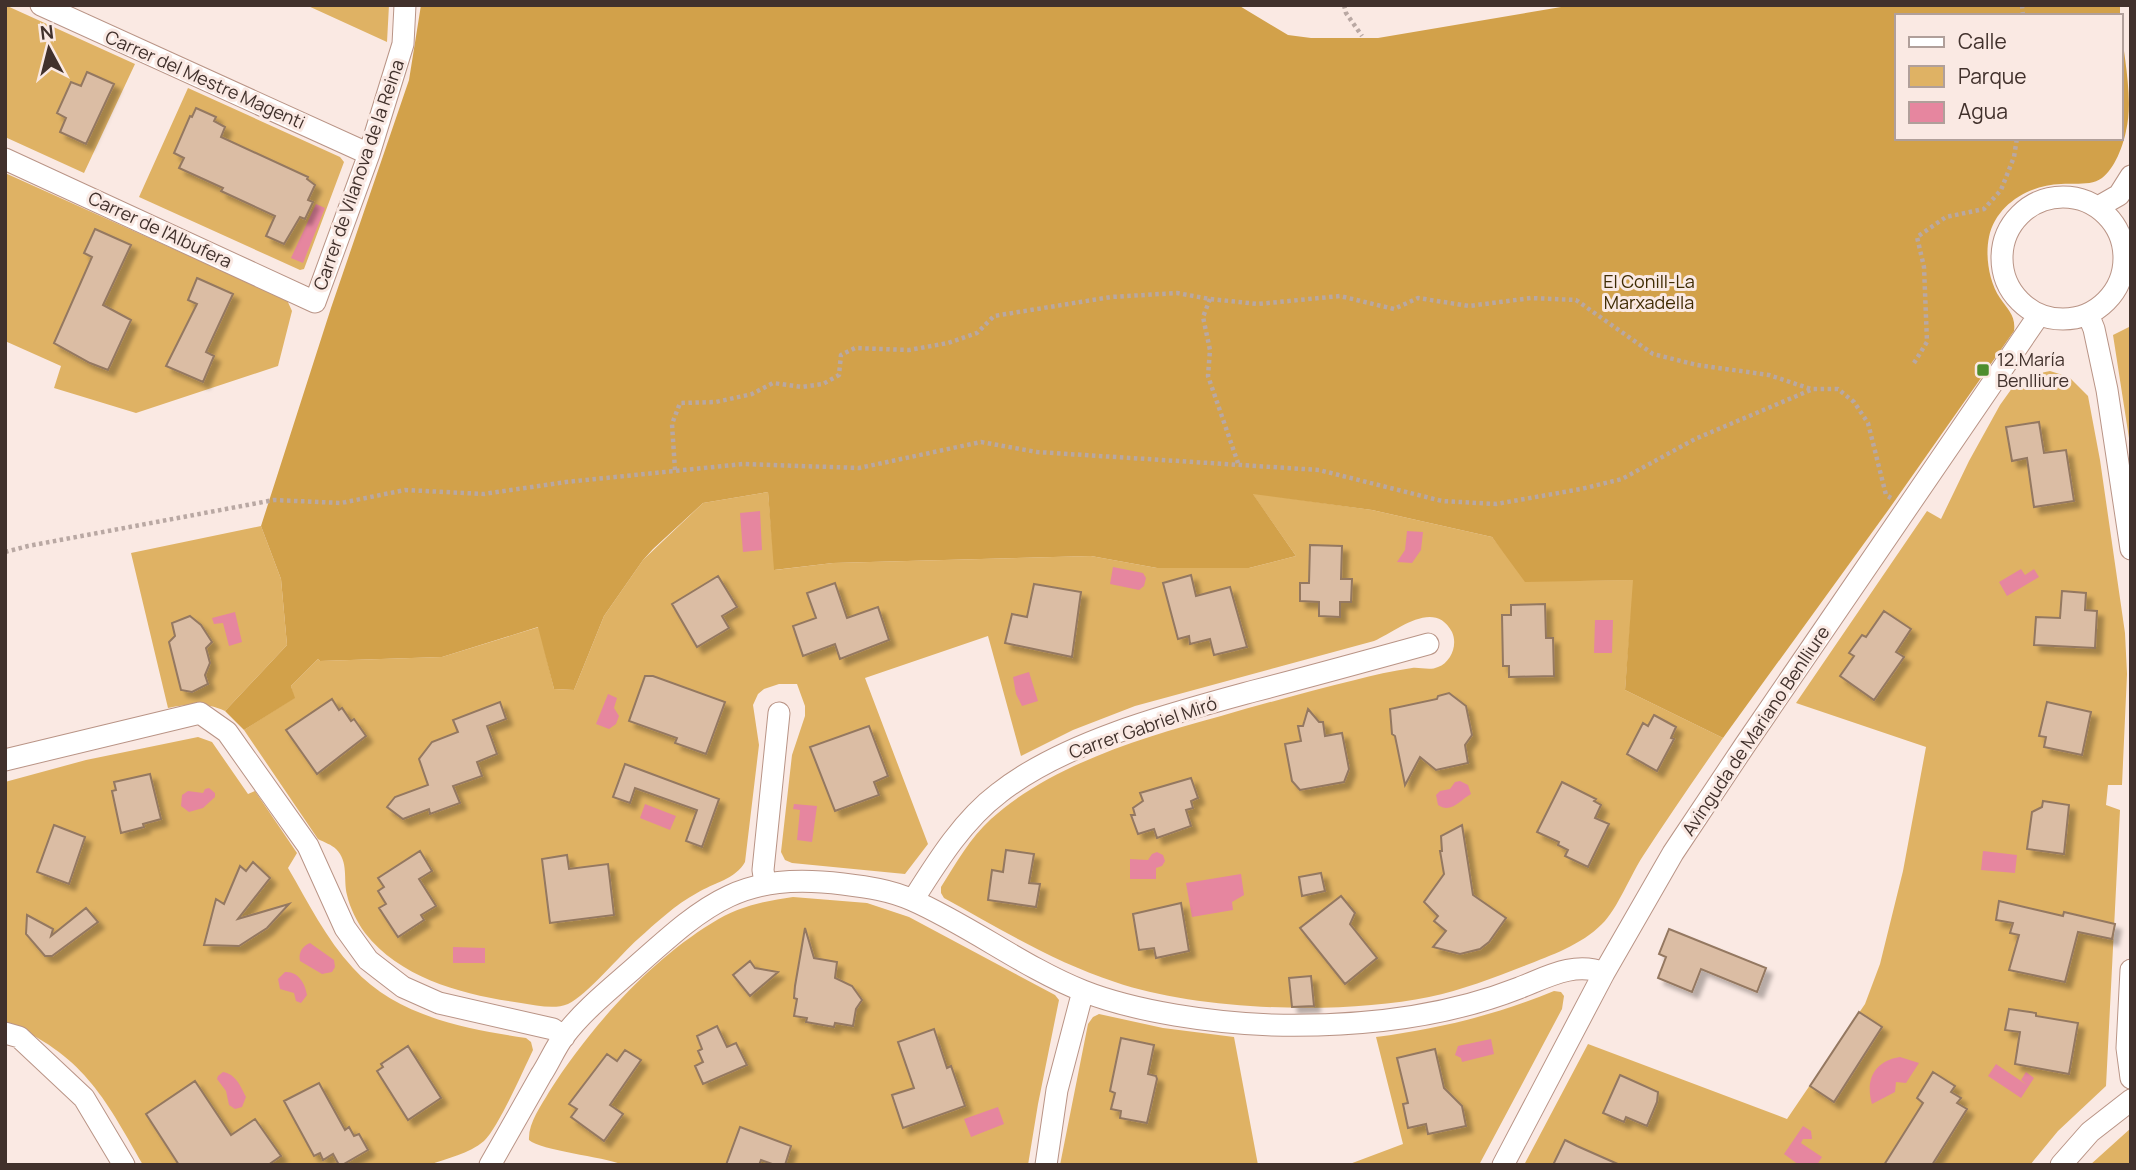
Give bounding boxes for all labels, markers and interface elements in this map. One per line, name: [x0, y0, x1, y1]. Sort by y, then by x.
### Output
north arrow: [14, 14, 84, 84]
legend: [1895, 14, 2122, 140]
text: N: [39, 18, 55, 46]
street label: Carrer del Mestre Magenti: [102, 24, 309, 134]
text: Calle: [1958, 27, 2007, 55]
street label: Carrer de Vilanova de la Reina: [307, 56, 409, 293]
text: Parque: [1958, 62, 2027, 90]
text: Agua: [1958, 97, 2008, 125]
street label: Carrer de l'Albufera: [85, 185, 236, 273]
park label: El Conill-La Marxadella: [1603, 269, 1695, 314]
place label: 12.María Benlliure: [1997, 347, 2069, 392]
marker: 12.María Benlliure: [1975, 362, 1991, 378]
street label: Avinguda de Mariano Benlliure: [1676, 621, 1834, 840]
street label: Carrer Gabriel Miró: [1066, 690, 1220, 764]

